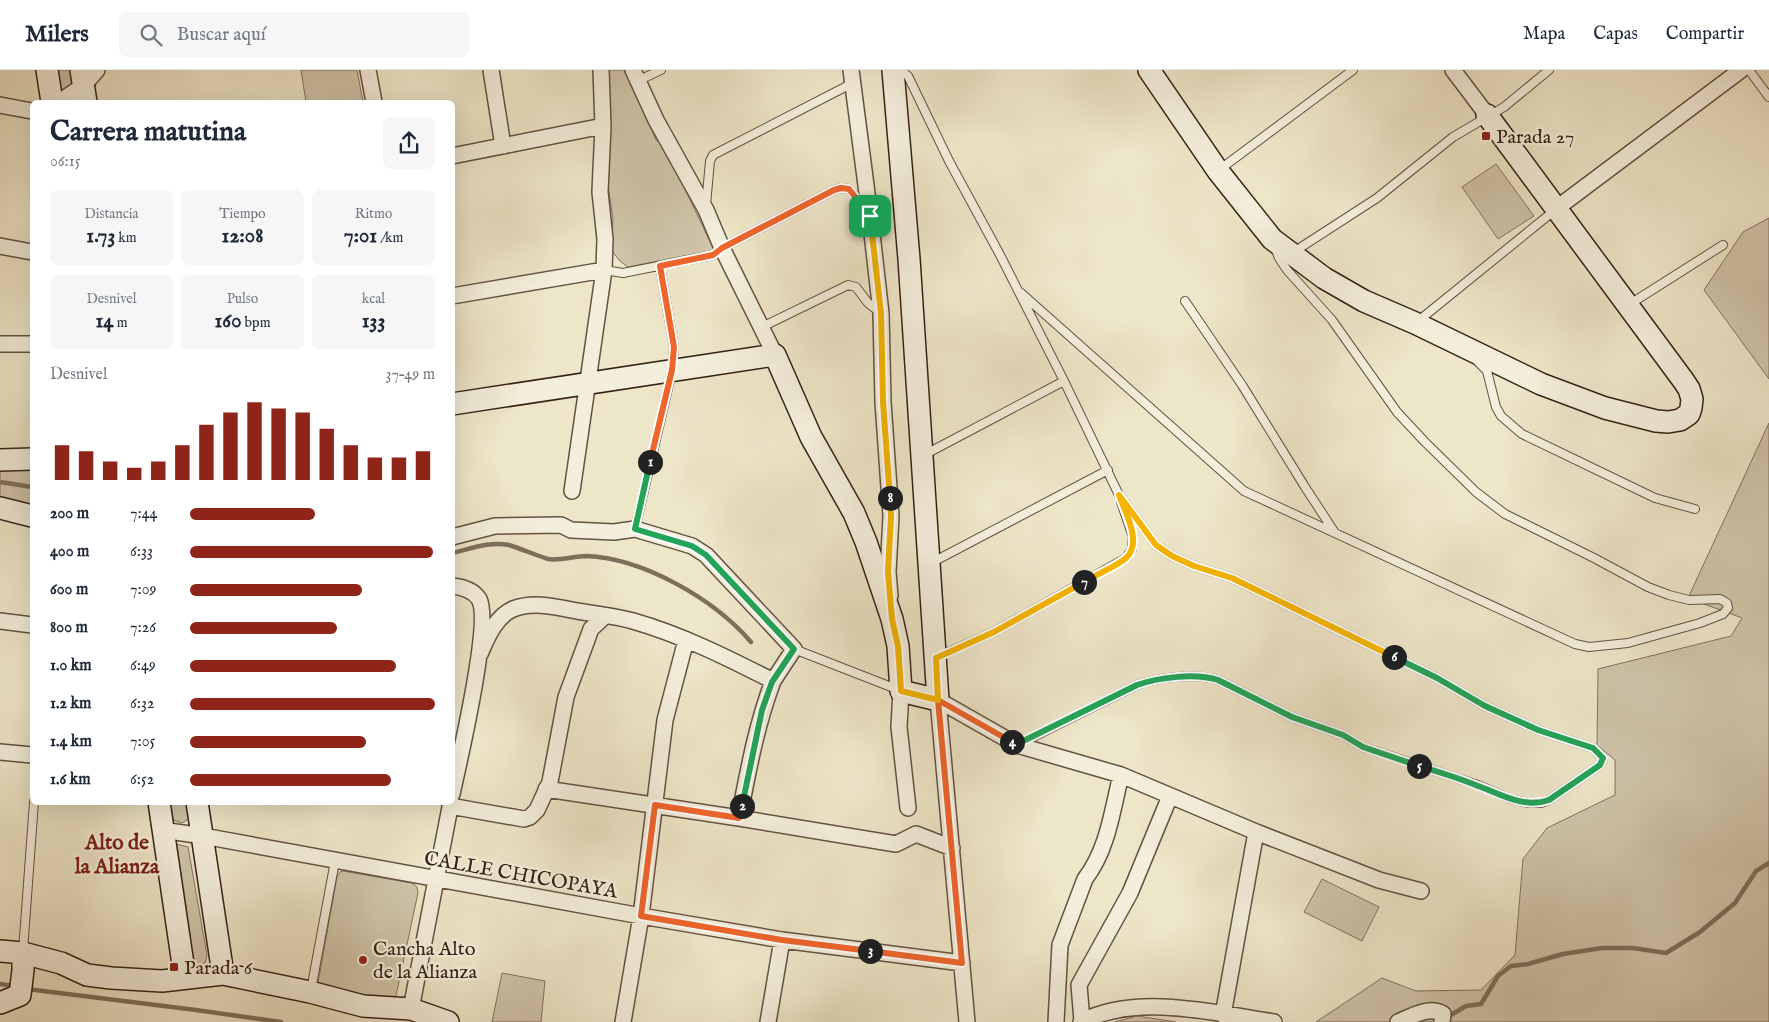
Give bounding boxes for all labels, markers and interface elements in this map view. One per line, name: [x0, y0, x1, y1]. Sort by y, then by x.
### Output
search box: [119, 12, 469, 57]
text: Milers: [25, 19, 89, 50]
icon: search: [137, 21, 165, 49]
text: Buscar aquí: [177, 23, 266, 47]
text: Mapa: [1523, 23, 1565, 46]
text: Capas: [1593, 23, 1638, 46]
text: Compartir: [1666, 23, 1744, 46]
text: Carrera matutina: [50, 115, 246, 150]
button: share: [383, 117, 435, 169]
place label: Parada 27: [1496, 125, 1574, 150]
marker: Parada 27: [1480, 130, 1492, 142]
text: 06:15: [50, 152, 81, 172]
pin: [849, 195, 891, 237]
icon: arrive: [856, 202, 884, 230]
text: Distancia: [84, 205, 139, 223]
text: Tiempo: [219, 205, 266, 223]
text: Ritmo: [355, 205, 392, 223]
text: 1.73: [86, 223, 115, 250]
text: 12:08: [222, 223, 263, 250]
text: 7:01: [344, 223, 377, 250]
text: km: [115, 229, 137, 247]
text: /km: [377, 229, 403, 247]
text: Desnivel: [86, 290, 137, 308]
text: Pulso: [227, 290, 258, 308]
text: kcal: [362, 290, 385, 308]
text: 14: [96, 308, 114, 335]
text: 160: [215, 308, 242, 335]
text: 133: [362, 308, 385, 335]
text: m: [114, 314, 128, 332]
text: bpm: [242, 314, 270, 332]
text: Desnivel: [50, 365, 107, 385]
text: 37–49 m: [386, 365, 435, 385]
pin: 1: [638, 450, 662, 474]
text: 1: [648, 453, 653, 471]
pin: 8: [878, 486, 902, 510]
text: 8: [888, 489, 893, 507]
text: 200 m: [50, 504, 89, 524]
text: 7:44: [130, 504, 157, 524]
text: 400 m: [50, 542, 89, 562]
text: 6:33: [130, 542, 153, 562]
pin: 7: [1072, 570, 1096, 594]
text: 7: [1081, 573, 1088, 591]
text: 600 m: [50, 580, 88, 600]
text: 7:09: [130, 580, 157, 600]
text: 800 m: [50, 618, 88, 638]
text: 7:26: [130, 618, 156, 638]
pin: 6: [1382, 644, 1406, 670]
text: 6: [1392, 648, 1397, 666]
text: 1.0 km: [50, 656, 92, 676]
text: 6:49: [130, 656, 156, 676]
text: 1.2 km: [50, 694, 91, 714]
text: 6:32: [130, 694, 154, 714]
pin: 4: [1000, 730, 1024, 754]
text: 1.4 km: [50, 732, 92, 752]
text: 7:05: [130, 732, 155, 752]
text: 4: [1009, 733, 1016, 751]
pin: 5: [1406, 754, 1432, 778]
text: 5: [1417, 757, 1422, 775]
text: 1.6 km: [50, 770, 91, 790]
text: 6:52: [130, 770, 154, 790]
pin: 2: [730, 794, 754, 818]
text: 2: [739, 797, 746, 815]
district label: Alto de la Alianza: [74, 830, 160, 881]
street label: CALLE CHICOPAYA: [422, 846, 620, 905]
place label: Cancha Alto de la Alianza: [373, 937, 478, 985]
pin: 3: [858, 938, 882, 964]
text: 3: [868, 942, 873, 960]
marker: Cancha Alto de la Alianza: [357, 954, 369, 966]
place label: Parada 6: [184, 956, 253, 981]
marker: Parada 6: [168, 961, 180, 973]

